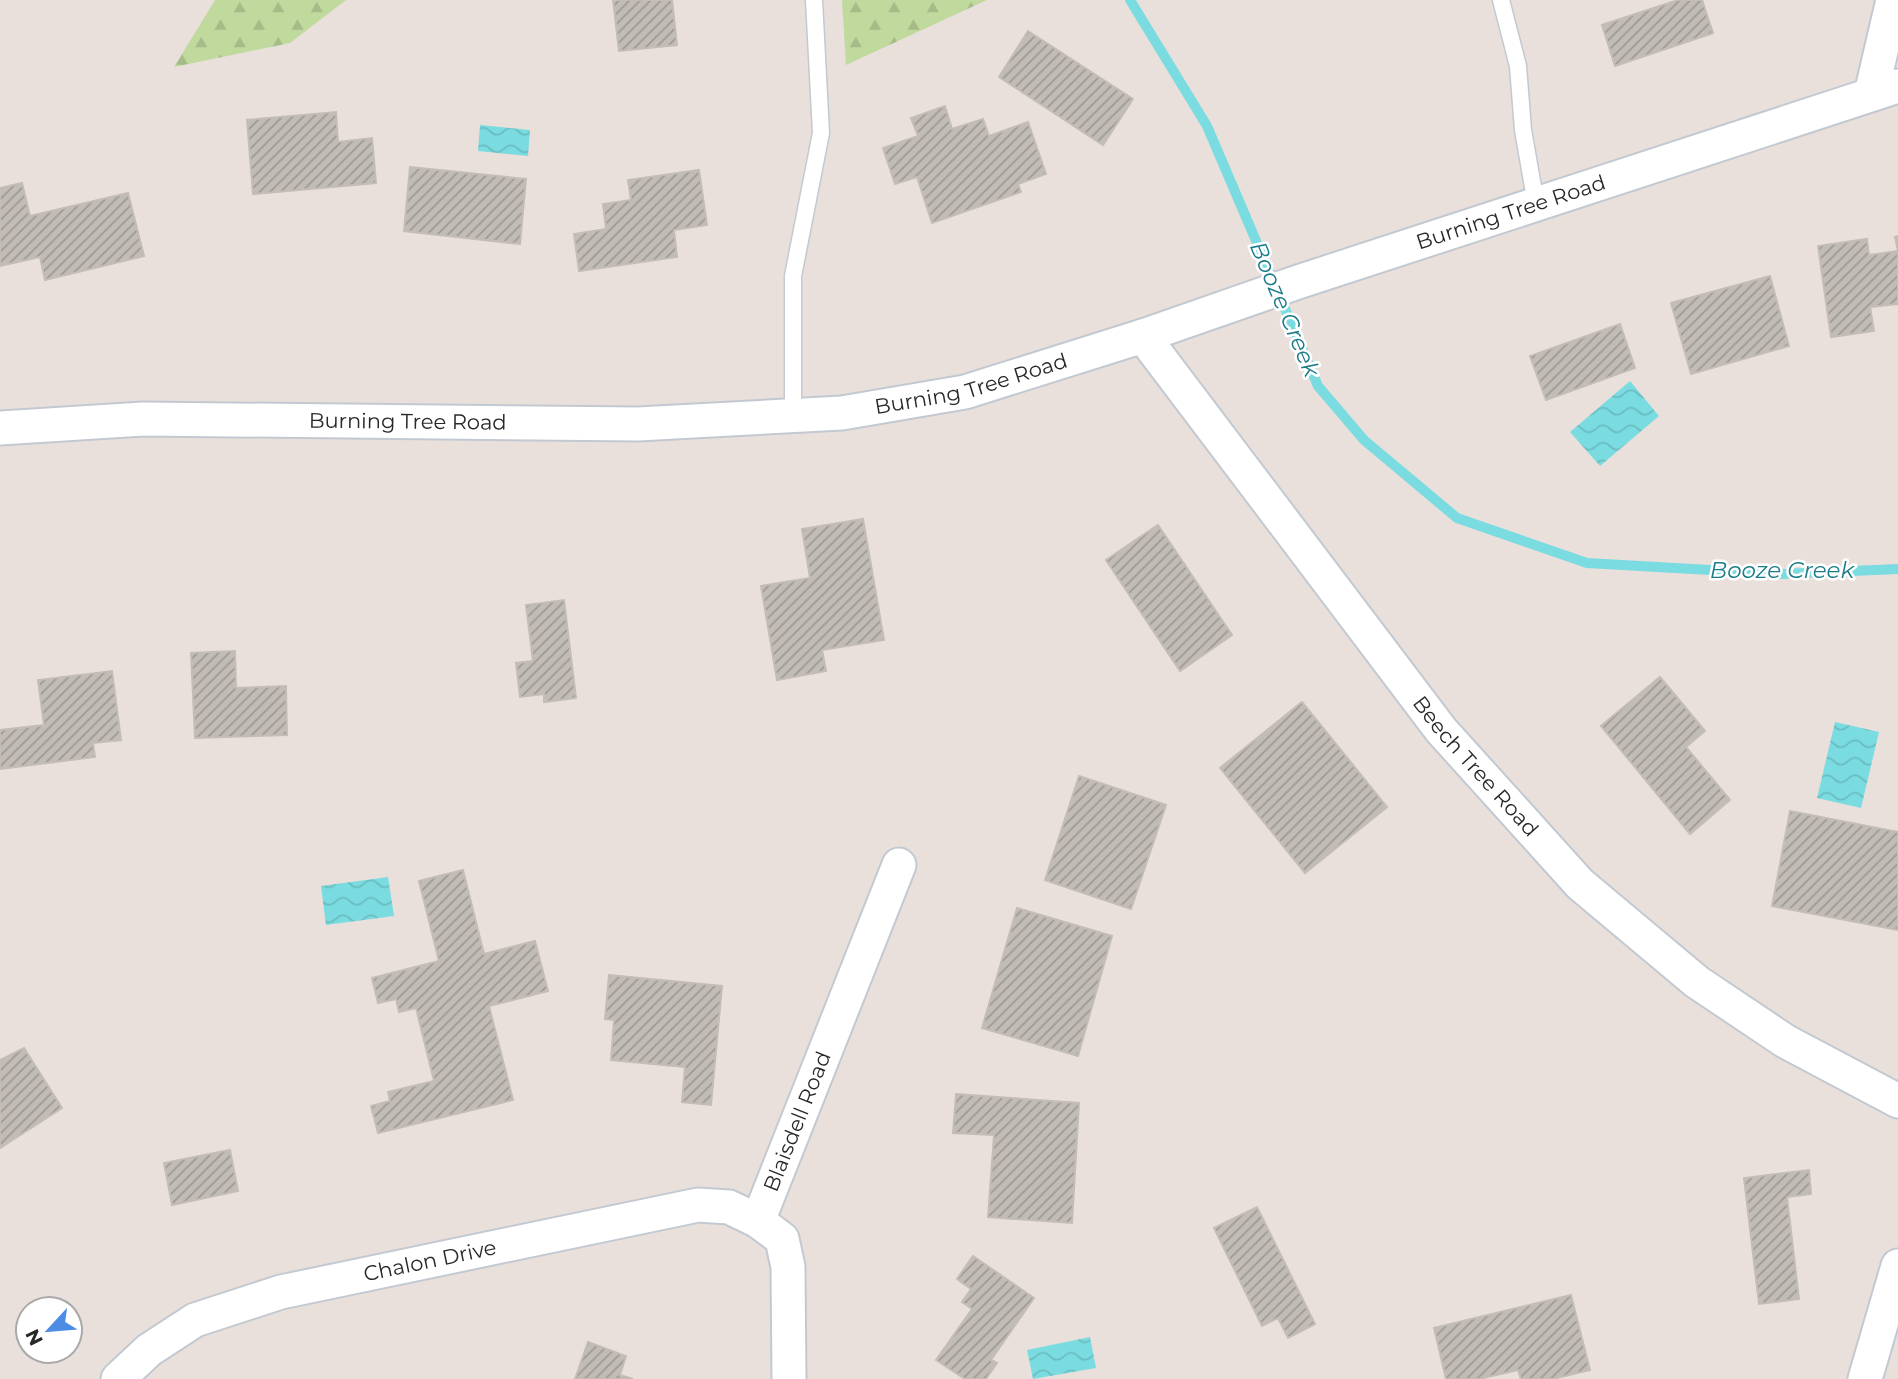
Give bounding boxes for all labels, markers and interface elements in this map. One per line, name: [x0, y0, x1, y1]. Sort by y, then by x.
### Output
street label: Burning Tree Road: [1413, 169, 1609, 255]
water label: Booze Creek: [1244, 237, 1327, 382]
street label: Burning Tree Road: [873, 348, 1070, 419]
street label: Burning Tree Road: [309, 408, 507, 435]
water label: Booze Creek: [1710, 556, 1856, 584]
street label: Beech Tree Road: [1408, 691, 1544, 841]
street label: Blaisdell Road: [758, 1048, 836, 1195]
street label: Chalon Drive: [361, 1234, 499, 1286]
north arrow: [14, 1295, 84, 1365]
text: N: [20, 1325, 48, 1349]

